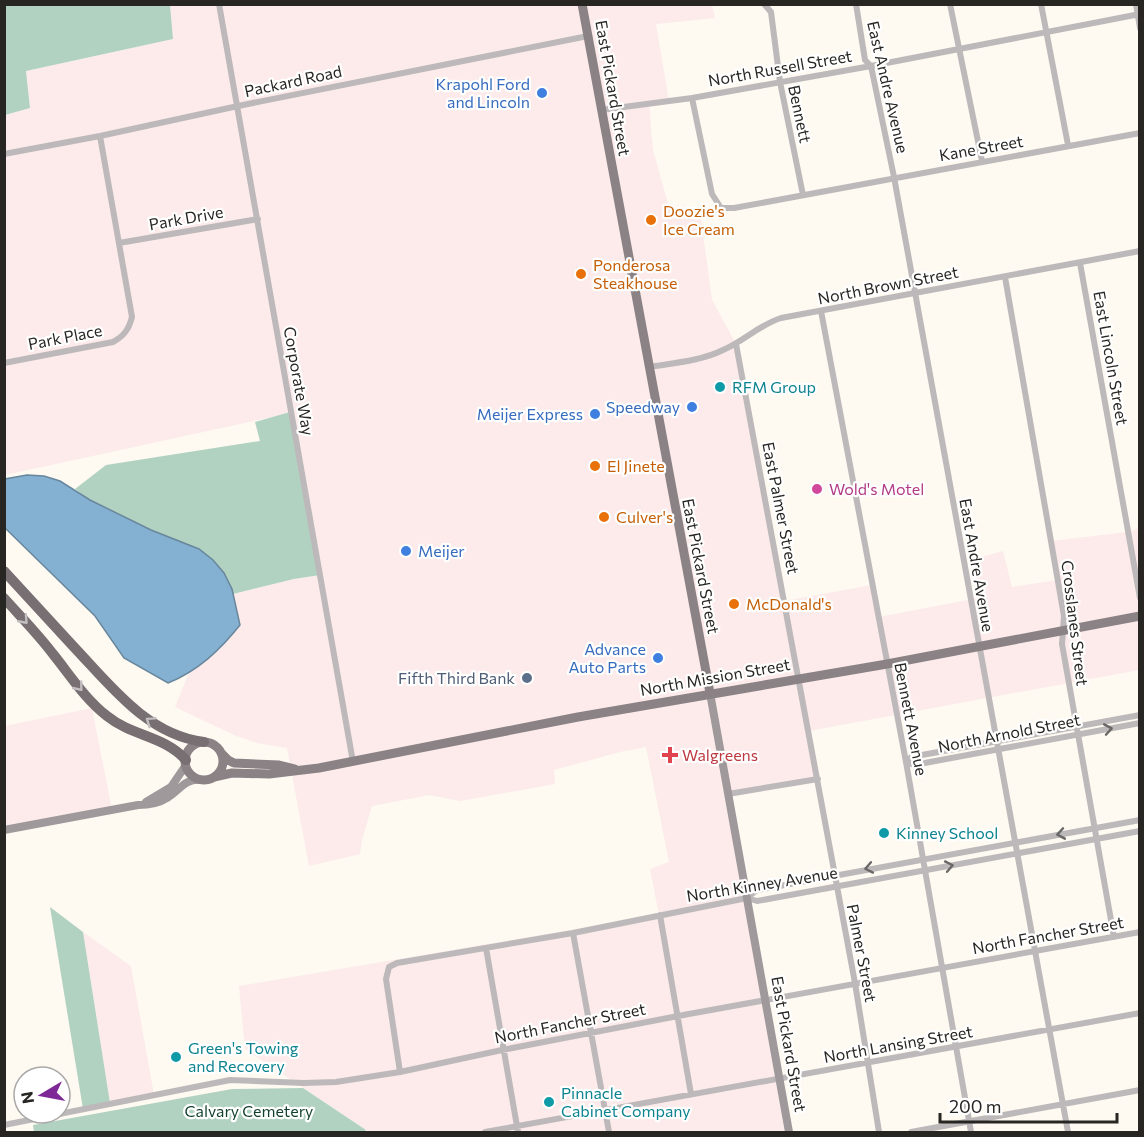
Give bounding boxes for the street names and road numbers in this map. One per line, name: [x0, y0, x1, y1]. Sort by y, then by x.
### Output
street label: East Pickard Street: [592, 19, 635, 158]
street label: East Andre Avenue: [864, 19, 913, 155]
street label: North Russell Street: [706, 45, 854, 90]
street label: Packard Road: [242, 61, 343, 100]
street label: Bennett: [785, 83, 816, 145]
street label: Kane Street: [937, 131, 1025, 164]
street label: Park Drive: [147, 202, 225, 233]
street label: North Brown Street: [816, 261, 960, 307]
street label: East Lincoln Street: [1090, 289, 1133, 427]
street label: Park Place: [26, 320, 104, 353]
street label: Corporate Way: [281, 325, 318, 437]
street label: East Palmer Street: [759, 440, 804, 576]
street label: East Pickard Street: [679, 497, 724, 636]
street label: East Andre Avenue: [956, 497, 999, 633]
street label: Crosslanes Street: [1058, 559, 1093, 687]
street label: North Mission Street: [638, 654, 792, 699]
street label: Bennett Avenue: [891, 661, 932, 777]
street label: North Arnold Street: [936, 709, 1082, 756]
street label: North Kinney Avenue: [685, 862, 839, 905]
street label: Palmer Street: [844, 902, 881, 1004]
street label: North Fancher Street: [971, 912, 1126, 957]
street label: East Pickard Street: [768, 975, 811, 1114]
street label: North Fancher Street: [493, 998, 647, 1046]
street label: North Lansing Street: [822, 1021, 974, 1066]

